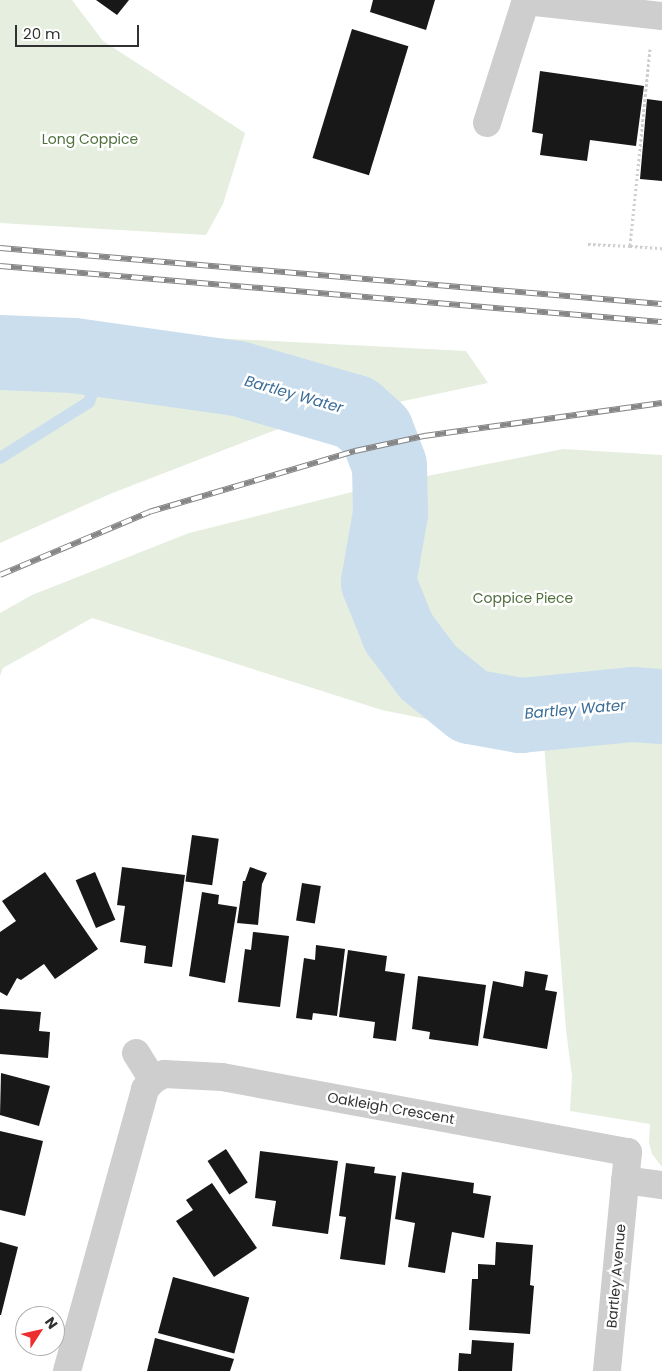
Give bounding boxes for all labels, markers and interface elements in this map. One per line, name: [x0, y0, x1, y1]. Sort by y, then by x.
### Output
scale bar: [18, 15, 141, 47]
text: 20 m: [23, 23, 61, 44]
park label: Long Coppice: [42, 131, 138, 147]
water label: Bartley Water: [243, 371, 345, 417]
park label: Coppice Piece: [473, 590, 573, 606]
water label: Bartley Water: [524, 696, 626, 722]
street label: Oakleigh Crescent: [326, 1089, 456, 1127]
street label: Bartley Avenue: [603, 1223, 629, 1329]
north arrow: [15, 1306, 65, 1356]
text: N: [40, 1313, 63, 1333]

